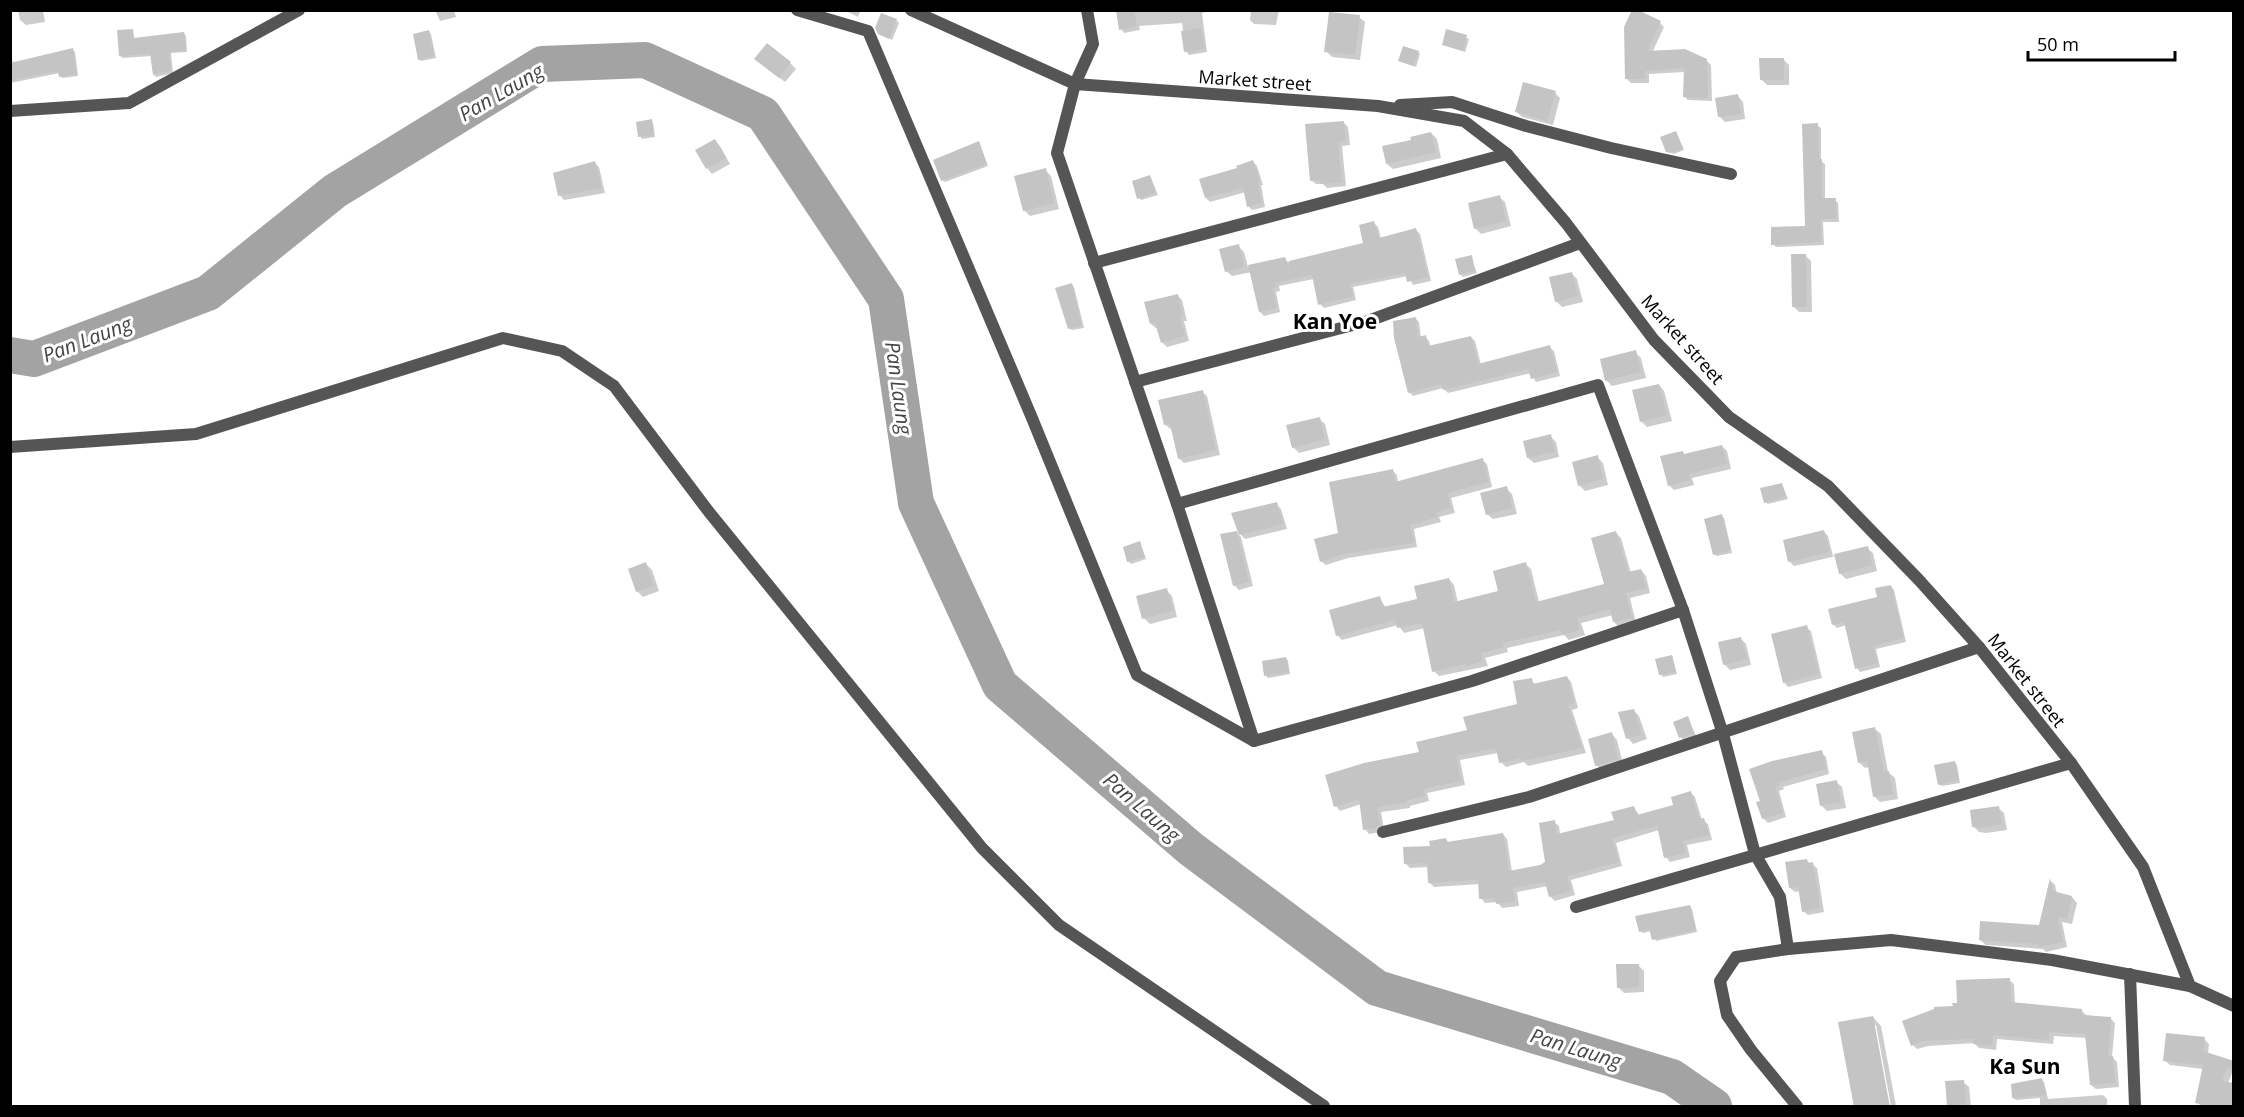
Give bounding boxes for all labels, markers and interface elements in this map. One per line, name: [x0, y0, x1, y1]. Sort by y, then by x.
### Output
scale bar: [2028, 24, 2175, 62]
text: 50 m: [2037, 32, 2079, 56]
water label: Pan Laung: [454, 57, 549, 127]
street label: Market street: [1198, 64, 1312, 96]
street label: Market street: [1636, 289, 1730, 389]
district label: Kan Yoe: [1293, 307, 1377, 335]
water label: Pan Laung: [38, 309, 136, 368]
water label: Pan Laung: [879, 340, 919, 437]
street label: Market street: [1983, 628, 2071, 732]
water label: Pan Laung: [1098, 766, 1187, 848]
water label: Pan Laung: [1527, 1021, 1625, 1075]
district label: Ka Sun: [1989, 1052, 2061, 1080]

